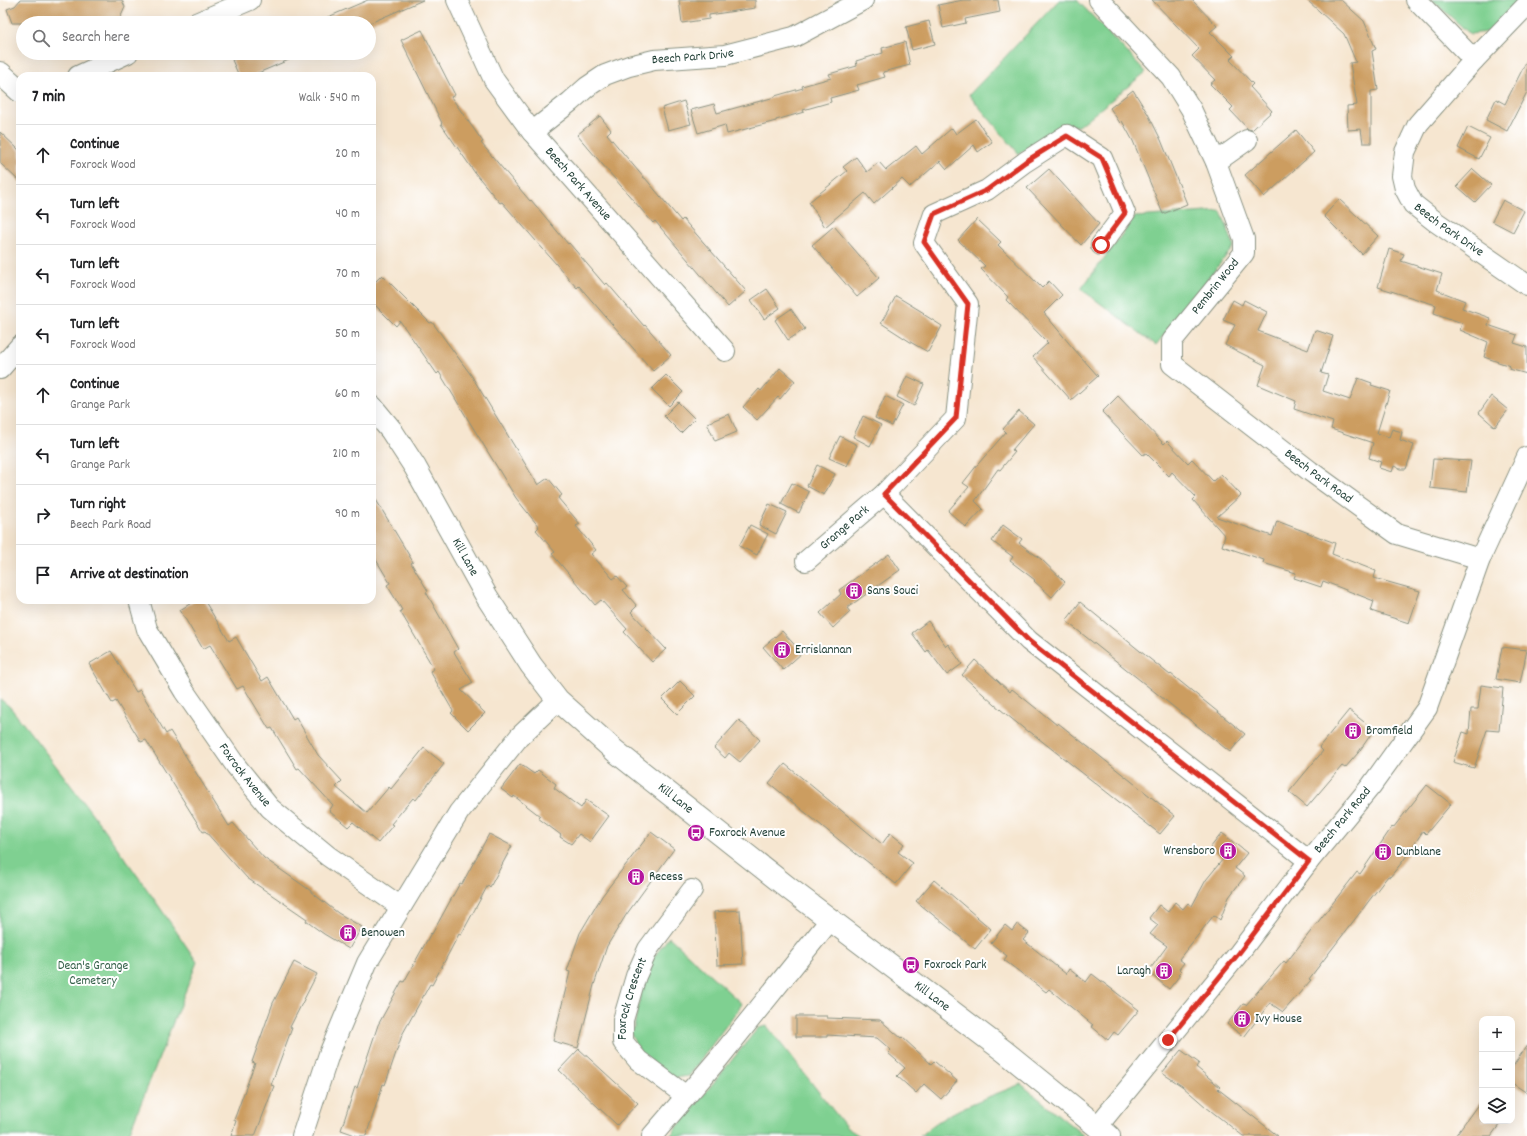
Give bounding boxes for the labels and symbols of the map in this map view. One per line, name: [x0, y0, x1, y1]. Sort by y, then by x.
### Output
street label: Beech Park Drive: [651, 44, 736, 70]
street label: Beech Park Avenue: [540, 143, 616, 225]
street label: Beech Park Drive: [1410, 198, 1488, 262]
route start: [1092, 236, 1110, 254]
street label: Pembrin Wood: [1187, 255, 1245, 319]
street label: Beech Park Road: [1280, 445, 1357, 508]
street label: Grange Park: [816, 501, 874, 555]
street label: Kill Lane: [447, 535, 483, 580]
building icon: Sans Souci: [844, 581, 864, 601]
place label: Sans Souci: [867, 582, 919, 601]
building icon: Errislannan: [772, 640, 792, 660]
place label: Errislannan: [795, 641, 852, 660]
building icon: Bromfield: [1343, 721, 1363, 741]
place label: Bromfield: [1366, 722, 1413, 741]
street label: Foxrock Avenue: [214, 739, 275, 811]
street label: Kill Lane: [653, 778, 697, 819]
street label: Beech Park Road: [1309, 783, 1376, 858]
bus stop icon: Foxrock Avenue: [686, 823, 706, 843]
place label: Foxrock Avenue: [709, 824, 785, 843]
building icon: Wrensboro: [1218, 841, 1238, 861]
place label: Wrensboro: [1163, 842, 1215, 861]
building icon: Dunblane: [1373, 842, 1393, 862]
place label: Dunblane: [1396, 843, 1441, 862]
building icon: Recess: [626, 867, 646, 887]
place label: Recess: [649, 868, 683, 887]
building icon: Benowen: [338, 923, 358, 943]
place label: Benowen: [361, 924, 405, 943]
street label: Foxrock Crescent: [614, 954, 653, 1040]
bus stop icon: Foxrock Park: [901, 955, 921, 975]
place label: Foxrock Park: [924, 956, 987, 975]
park label: Dean's Grange Cemetery: [58, 957, 129, 991]
building icon: Laragh: [1154, 961, 1174, 981]
place label: Laragh: [1117, 962, 1151, 981]
street label: Kill Lane: [910, 977, 954, 1016]
building icon: Ivy House: [1232, 1009, 1252, 1029]
place label: Ivy House: [1255, 1010, 1302, 1029]
route end: [1159, 1031, 1177, 1049]

